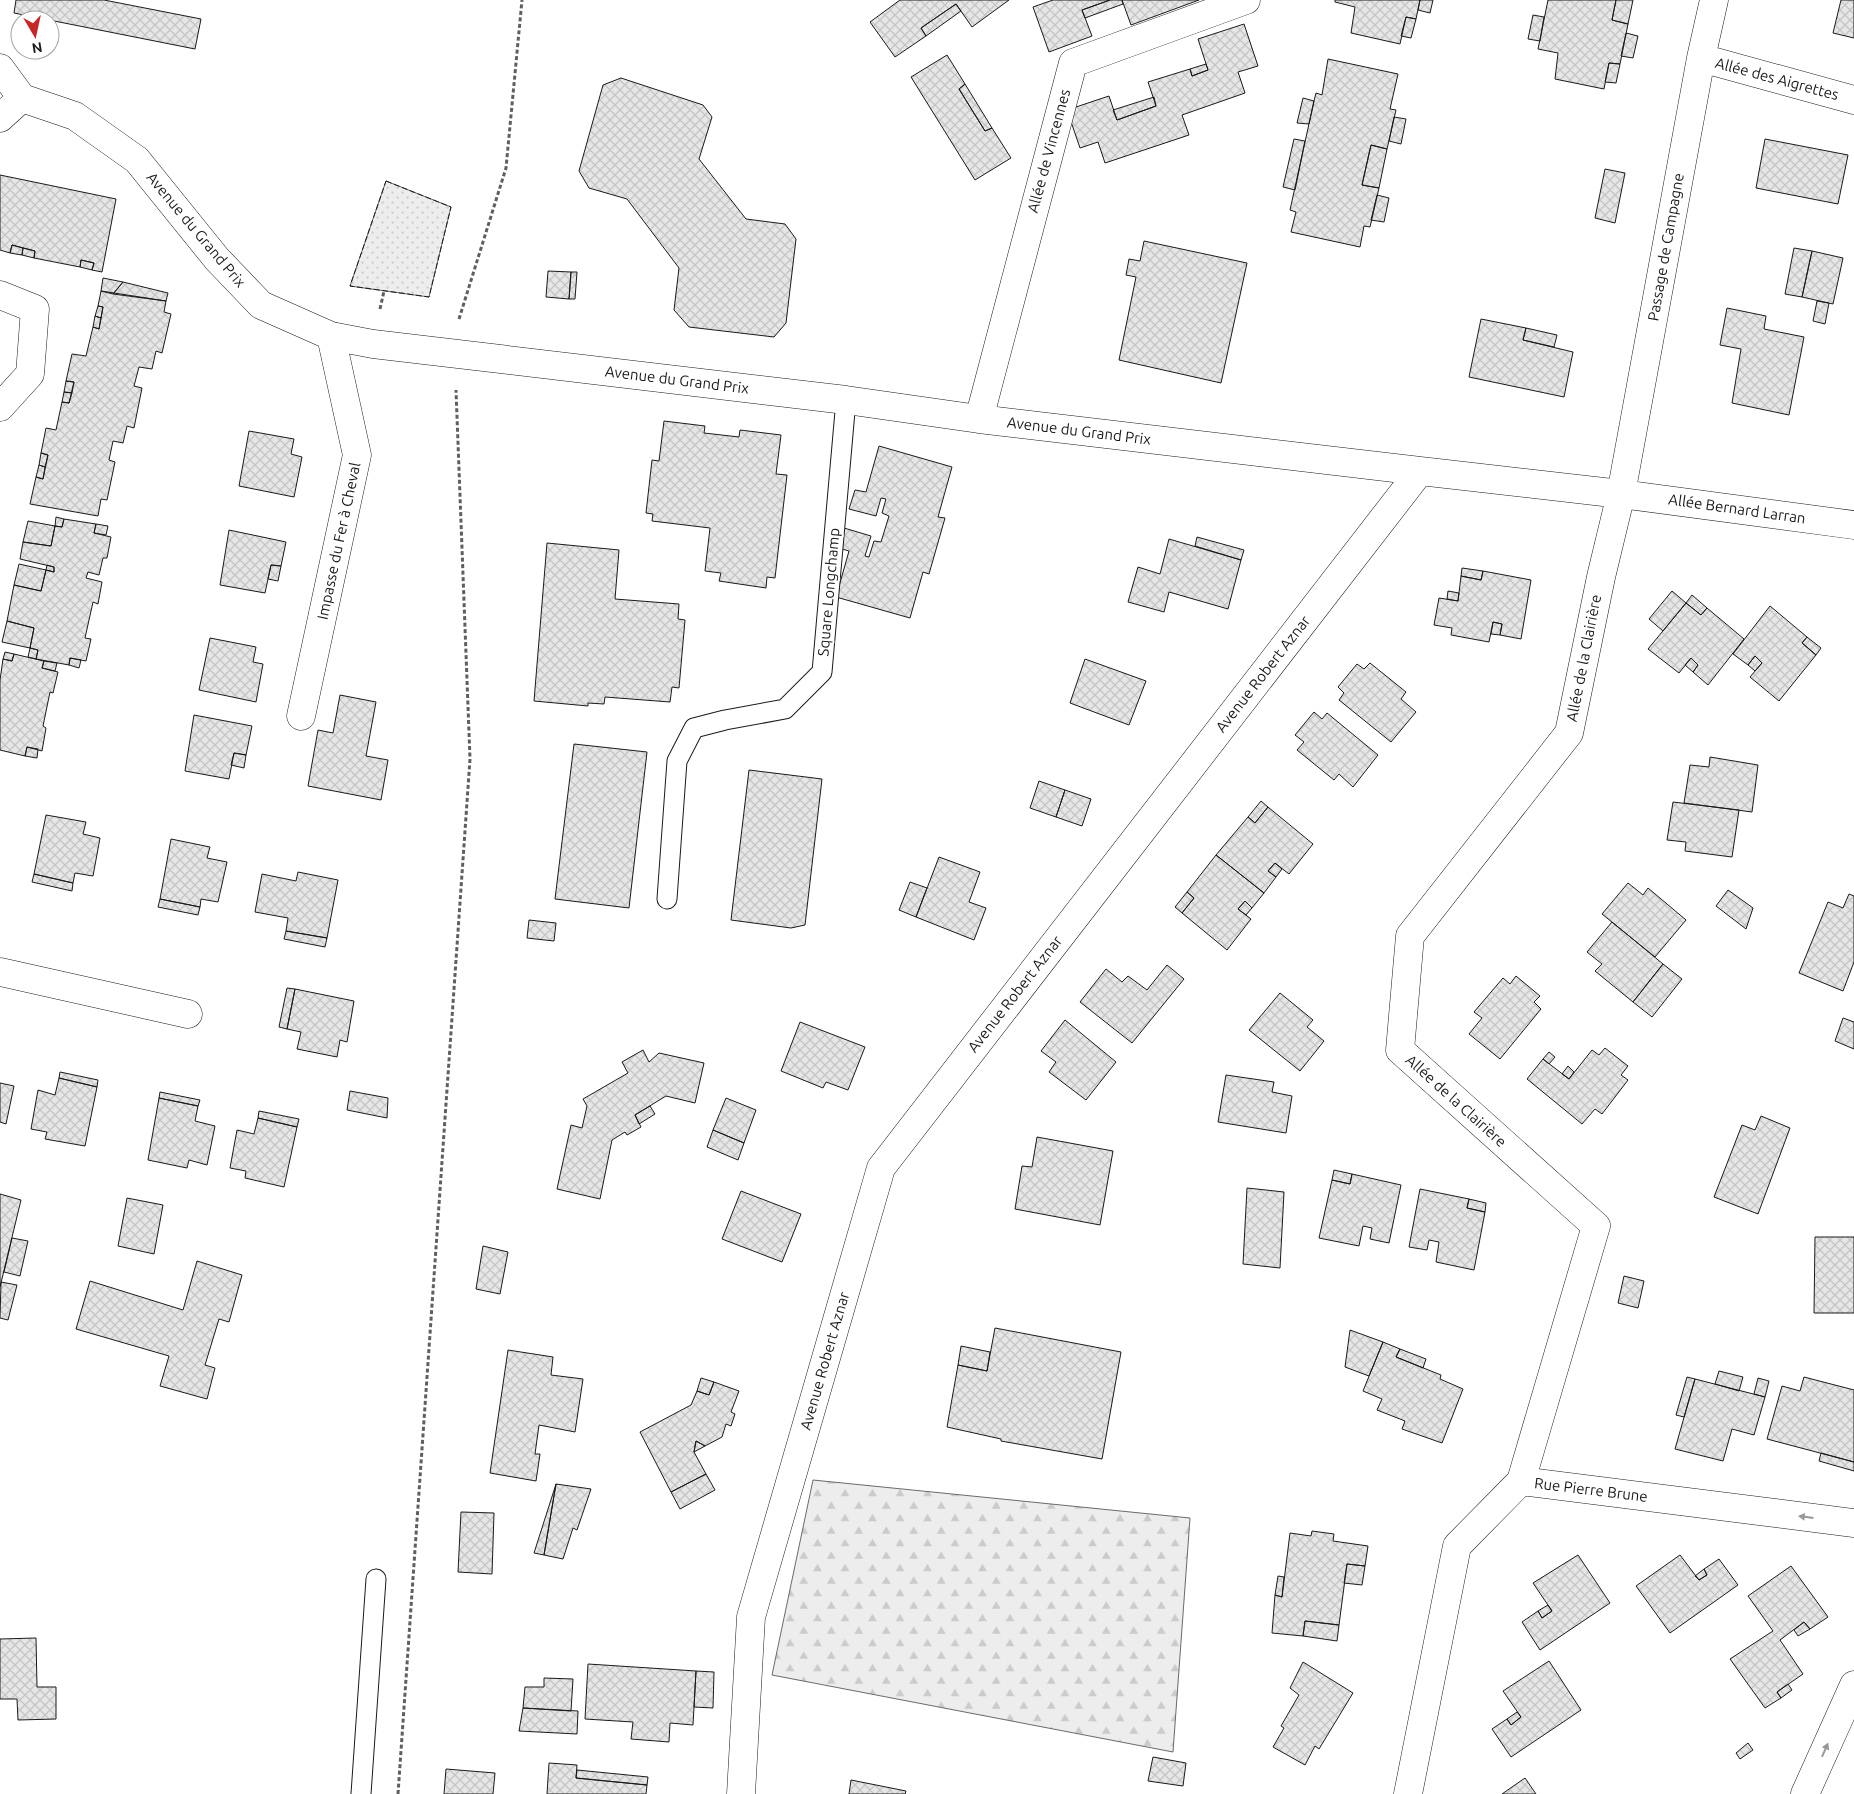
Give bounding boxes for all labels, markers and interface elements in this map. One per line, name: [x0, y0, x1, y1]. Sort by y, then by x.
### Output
north arrow: [10, 10, 60, 60]
text: N: [31, 39, 43, 57]
street label: Allée des Aigrettes: [1714, 54, 1841, 103]
street label: Allée de Vincennes: [1024, 87, 1073, 215]
street label: Avenue du Grand Prix: [143, 169, 250, 291]
street label: Passage de Campagne: [1644, 172, 1687, 322]
street label: Avenue du Grand Prix: [604, 362, 750, 397]
street label: Avenue du Grand Prix: [1006, 413, 1152, 448]
street label: Impasse du Fer à Cheval: [314, 461, 363, 621]
street label: Allée Bernard Larran: [1667, 490, 1807, 527]
street label: Square Longchamp: [814, 527, 843, 657]
street label: Allée de la Clairière: [1563, 593, 1604, 723]
street label: Avenue Robert Aznar: [1212, 612, 1314, 735]
street label: Avenue Robert Aznar: [964, 932, 1066, 1055]
street label: Allée de la Clairière: [1403, 1051, 1510, 1150]
street label: Avenue Robert Aznar: [797, 1290, 852, 1432]
street label: Rue Pierre Brune: [1533, 1474, 1649, 1505]
one-way arrow: [1797, 1513, 1813, 1521]
one-way arrow: [1821, 1743, 1829, 1757]

